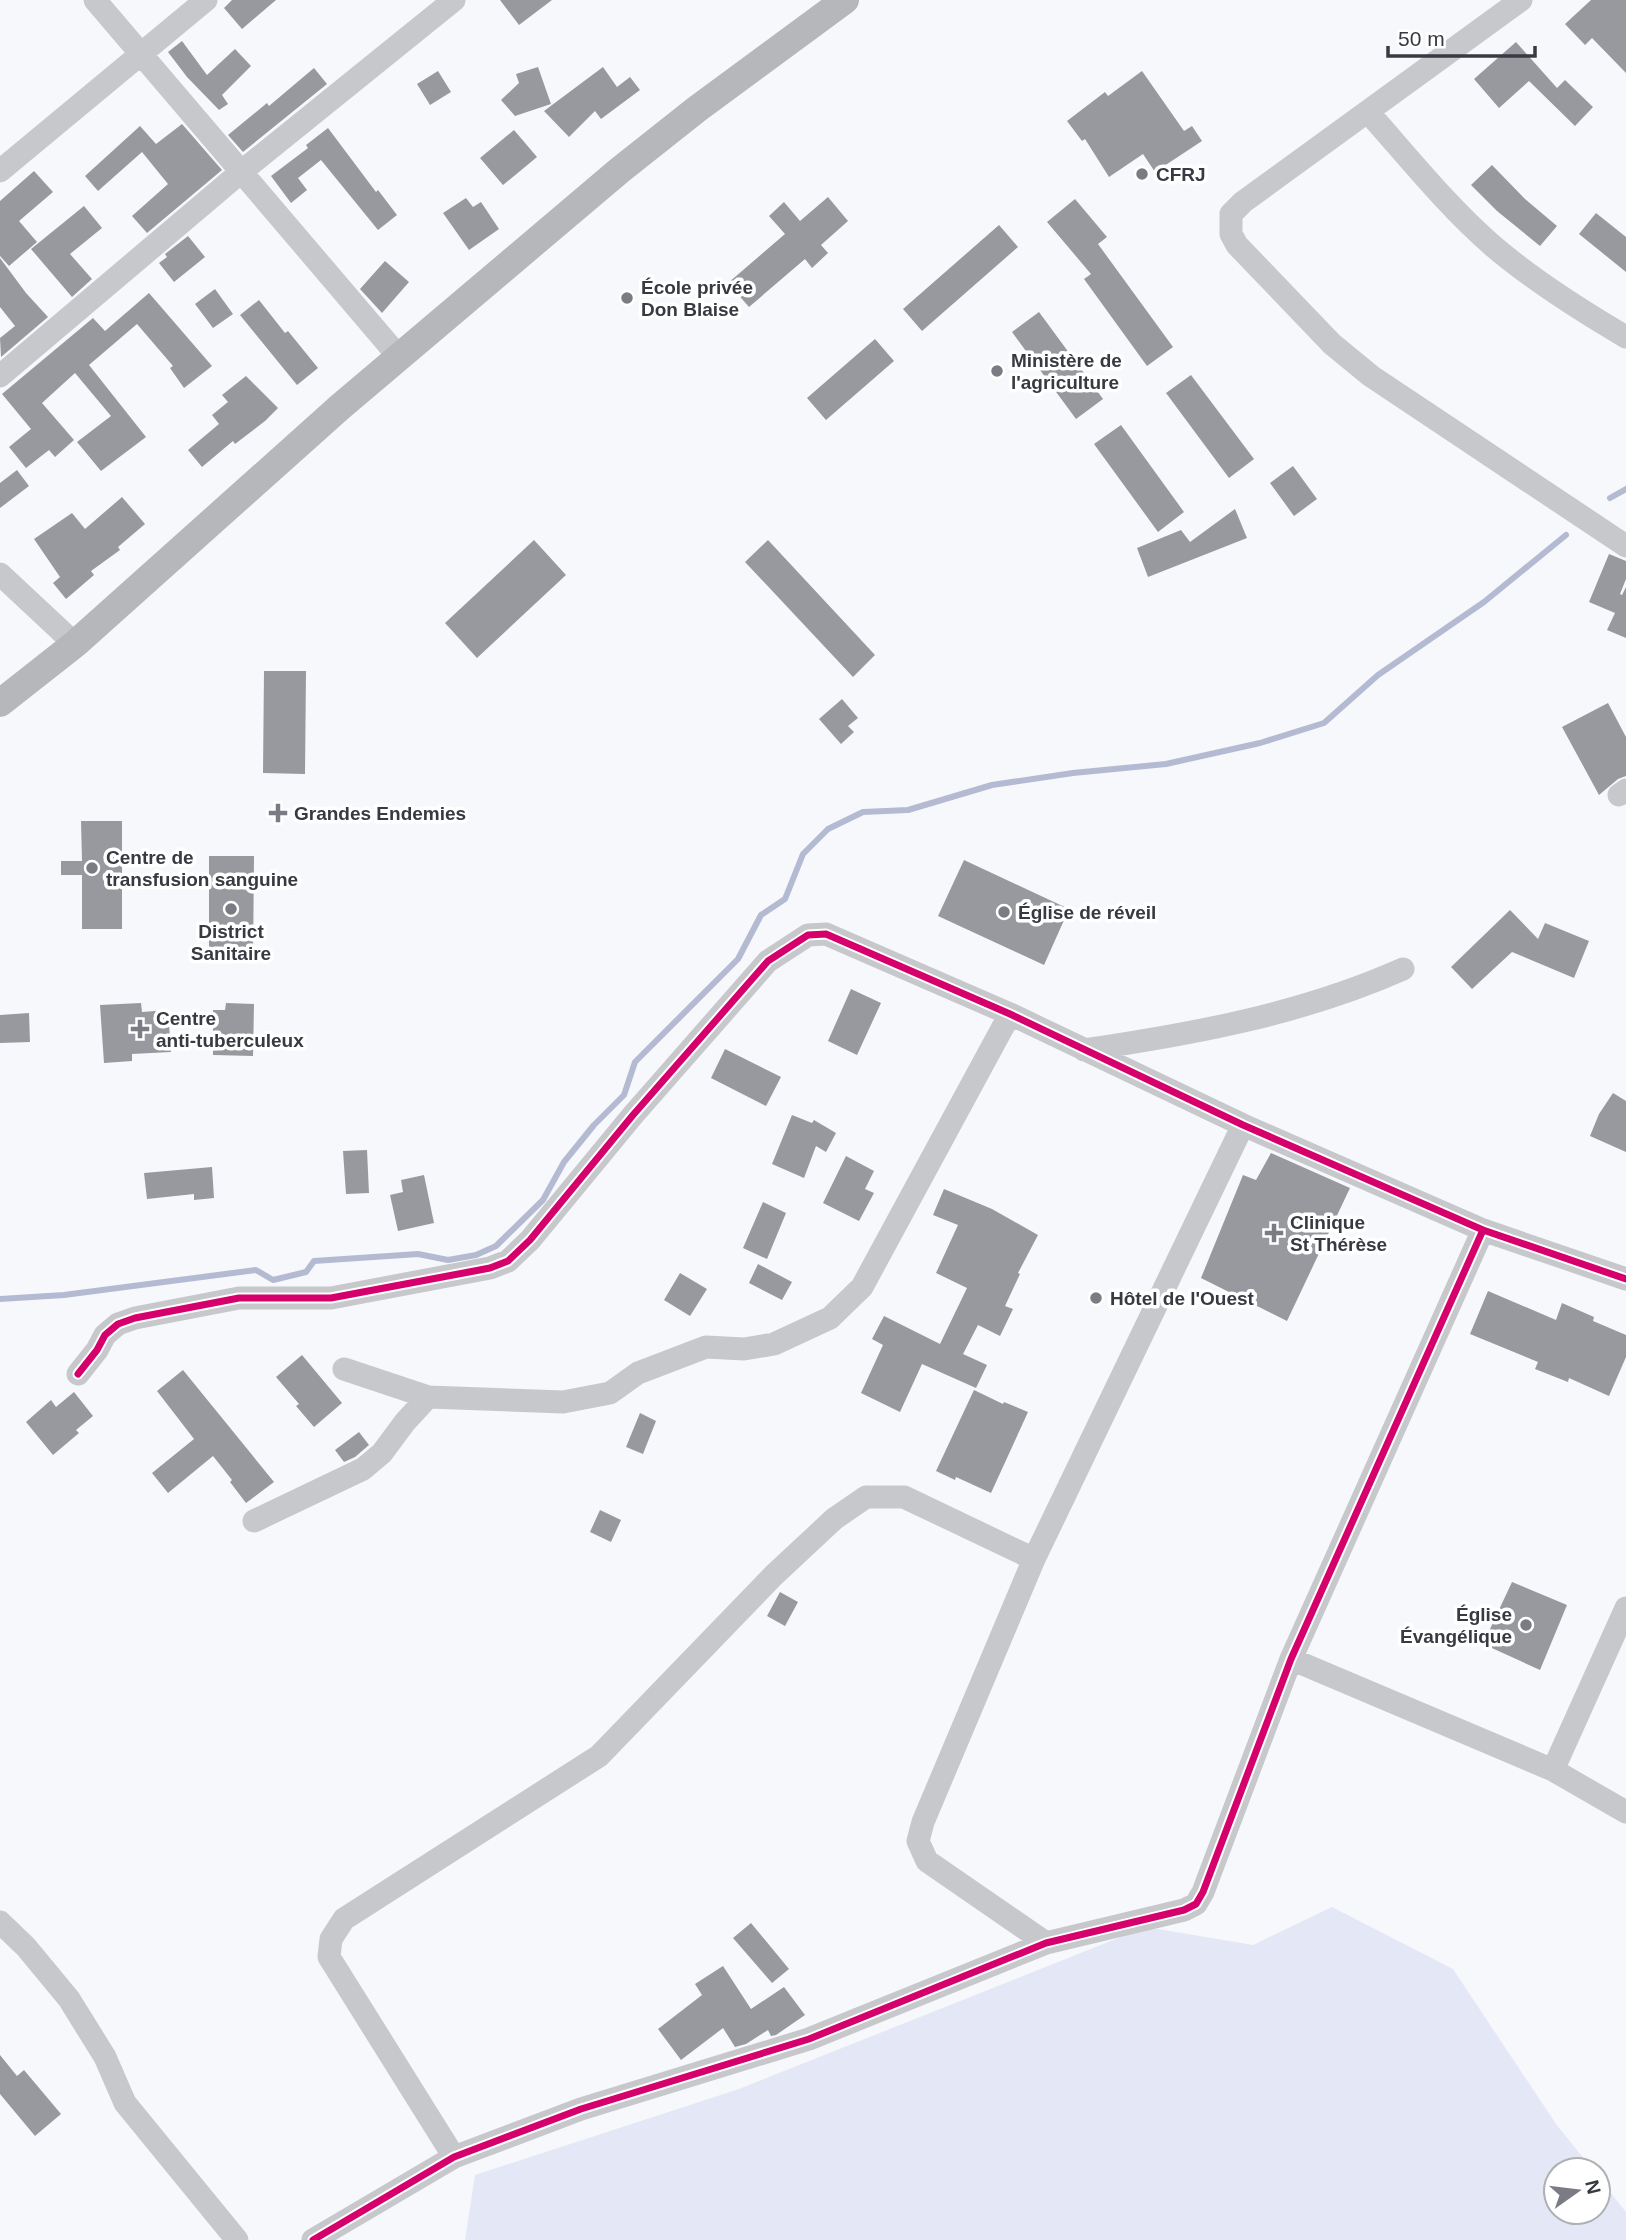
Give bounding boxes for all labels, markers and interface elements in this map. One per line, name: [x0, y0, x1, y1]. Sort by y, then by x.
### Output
scale bar: [1388, 14, 1535, 58]
text: 50 m: [1398, 27, 1445, 50]
place label: CFRJ: [1156, 164, 1206, 185]
marker: CFRJ: [1134, 166, 1150, 182]
place label: École privée Don Blaise: [641, 277, 753, 320]
marker: École privée Don Blaise: [619, 290, 635, 306]
place label: Ministère de l'agriculture: [1011, 350, 1122, 393]
marker: Ministère de l'agriculture: [989, 363, 1005, 379]
marker: Grandes Endemies: [268, 803, 288, 823]
place label: Grandes Endemies: [294, 803, 466, 824]
place label: Centre de transfusion sanguine: [106, 847, 298, 890]
marker: Centre de transfusion sanguine: [84, 860, 100, 876]
marker: District Sanitaire: [223, 901, 239, 917]
place label: Église de réveil: [1018, 902, 1156, 923]
marker: Église de réveil: [996, 904, 1012, 920]
place label: District Sanitaire: [191, 921, 271, 964]
place label: Centre anti-tuberculeux: [156, 1008, 304, 1051]
marker: Centre anti-tuberculeux: [130, 1019, 150, 1039]
place label: Clinique St Thérèse: [1290, 1212, 1387, 1255]
marker: Clinique St Thérèse: [1264, 1223, 1284, 1243]
place label: Hôtel de l'Ouest: [1110, 1288, 1255, 1309]
marker: Hôtel de l'Ouest: [1088, 1290, 1104, 1306]
place label: Église Évangélique: [1400, 1604, 1512, 1647]
marker: Église Évangélique: [1518, 1617, 1534, 1633]
north arrow: [1542, 2156, 1612, 2226]
text: N: [1581, 2178, 1605, 2196]

